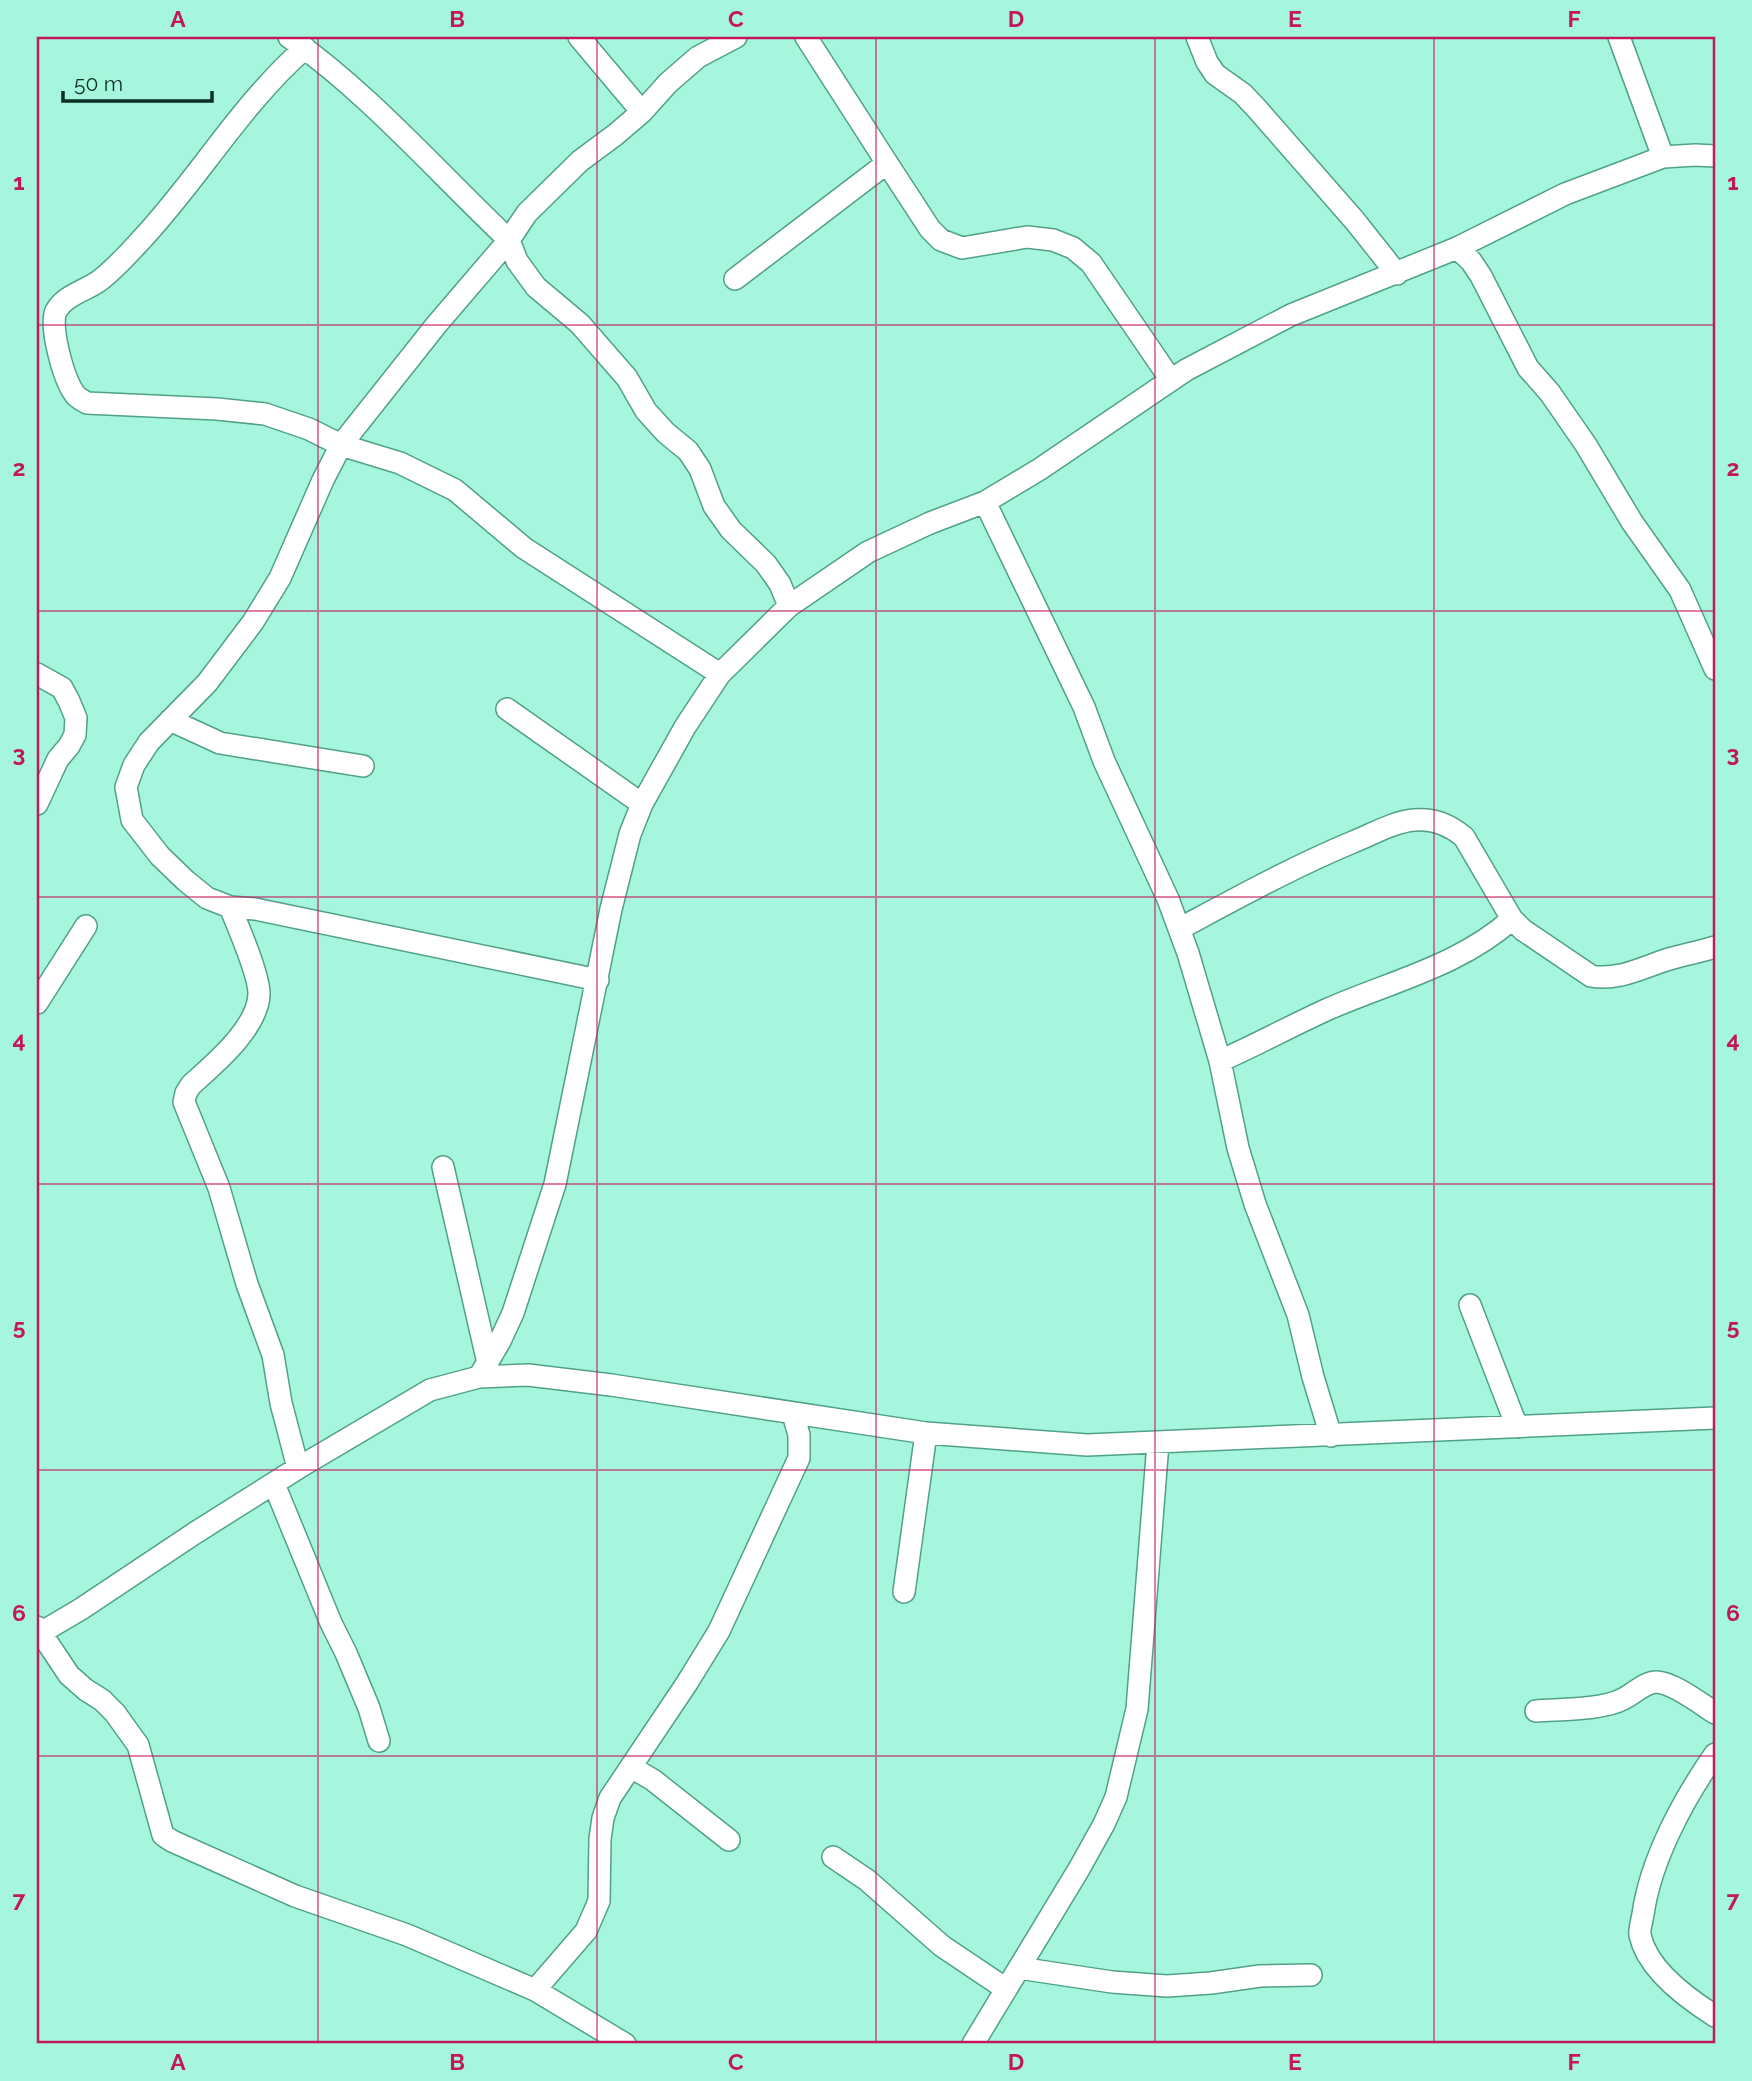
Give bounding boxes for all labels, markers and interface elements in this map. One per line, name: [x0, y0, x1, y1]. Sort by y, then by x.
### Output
text: A: [170, 5, 186, 32]
text: B: [449, 5, 465, 32]
text: C: [728, 5, 744, 32]
text: D: [1008, 5, 1024, 32]
text: E: [1288, 5, 1302, 32]
text: F: [1567, 5, 1581, 32]
scale bar: [63, 60, 212, 104]
text: 50 m: [74, 71, 123, 96]
text: 1: [13, 168, 25, 195]
text: 1: [1727, 168, 1739, 195]
text: 2: [13, 454, 25, 481]
text: 2: [1727, 454, 1739, 481]
text: 3: [13, 740, 25, 767]
text: 3: [1727, 740, 1739, 767]
text: 4: [12, 1026, 26, 1053]
text: 4: [1726, 1026, 1740, 1053]
text: 5: [13, 1313, 26, 1340]
text: 5: [1727, 1313, 1740, 1340]
text: 6: [12, 1599, 26, 1626]
text: 6: [1726, 1599, 1740, 1626]
text: 7: [13, 1885, 26, 1912]
text: 7: [1727, 1885, 1740, 1912]
text: A: [170, 2048, 186, 2075]
text: B: [449, 2048, 465, 2075]
text: C: [728, 2048, 744, 2075]
text: D: [1008, 2048, 1024, 2075]
text: E: [1288, 2048, 1302, 2075]
text: F: [1567, 2048, 1581, 2075]

